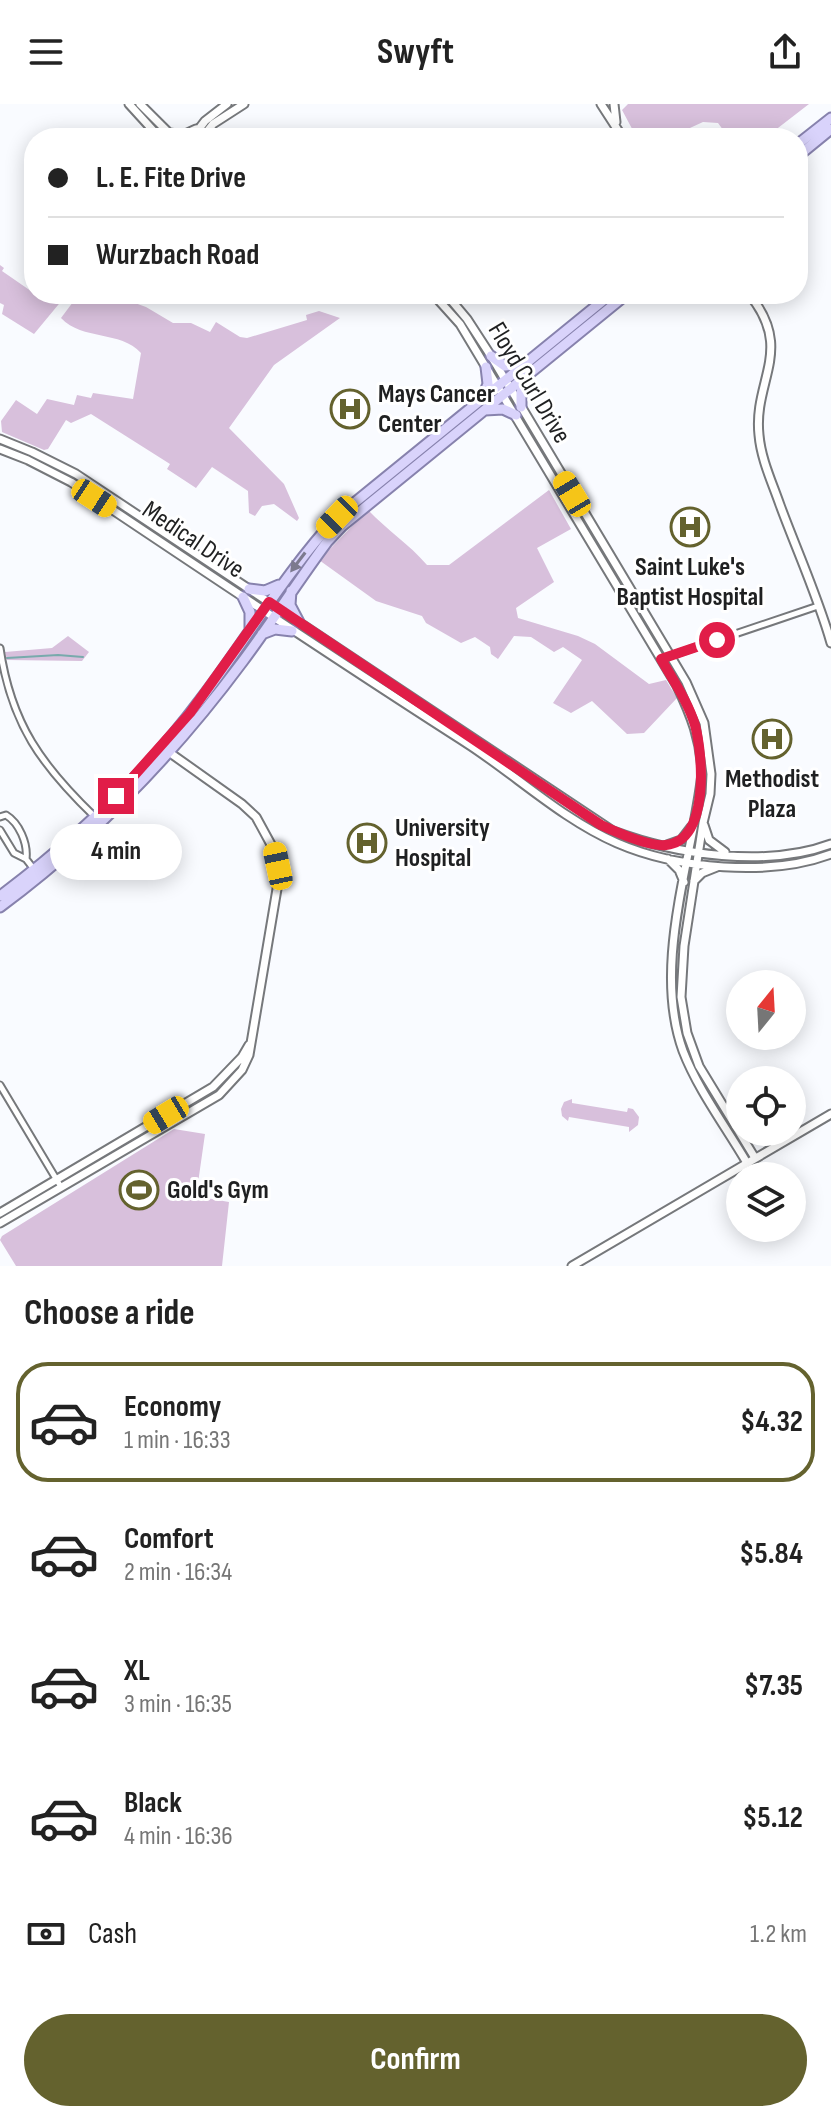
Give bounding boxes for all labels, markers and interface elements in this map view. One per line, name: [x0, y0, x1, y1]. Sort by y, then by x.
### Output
icon: menu: [24, 30, 68, 74]
icon: share: [763, 30, 807, 74]
text: Swyft: [377, 31, 454, 74]
text: L. E. Fite Drive: [96, 160, 246, 196]
text: Wurzbach Road: [96, 237, 259, 273]
street label: Floyd Curl Drive: [481, 317, 577, 449]
place label: Mays Cancer Center: [378, 379, 495, 440]
hospital icon: Mays Cancer Center: [329, 388, 371, 430]
car: [549, 467, 595, 521]
car: [67, 475, 121, 521]
car: [312, 491, 362, 543]
street label: Medical Drive: [136, 495, 250, 585]
hospital icon: Saint Luke's Baptist Hospital: [669, 506, 711, 548]
one-way arrow: [291, 552, 307, 572]
place label: Saint Luke's Baptist Hospital: [616, 552, 764, 613]
route start: [699, 622, 735, 658]
hospital icon: Methodist Plaza: [751, 718, 793, 760]
place label: Methodist Plaza: [725, 764, 819, 825]
route end: [98, 778, 134, 814]
place label: University Hospital: [395, 813, 490, 874]
hospital icon: University Hospital: [346, 822, 388, 864]
callout: 4 min: [50, 824, 182, 880]
text: 4 min: [91, 836, 141, 867]
car: [261, 840, 295, 892]
north arrow: [726, 970, 806, 1050]
map controls: [726, 970, 806, 1242]
button: locate: [726, 1066, 806, 1146]
car: [139, 1092, 193, 1138]
button: layers: [726, 1162, 806, 1242]
sports icon: Gold's Gym: [118, 1169, 160, 1211]
place label: Gold's Gym: [167, 1175, 269, 1206]
text: Choose a ride: [24, 1292, 195, 1335]
icon: car: [28, 1386, 100, 1458]
text: Economy: [124, 1389, 221, 1425]
text: $4.32: [740, 1404, 803, 1440]
text: 1 min · 16:33: [124, 1425, 231, 1456]
icon: car: [28, 1518, 100, 1590]
text: Comfort: [124, 1521, 214, 1557]
text: $5.84: [739, 1536, 803, 1572]
text: 2 min · 16:34: [124, 1557, 232, 1588]
icon: car: [28, 1650, 100, 1722]
text: XL: [124, 1653, 150, 1689]
text: $7.35: [744, 1668, 803, 1704]
text: 3 min · 16:35: [124, 1689, 232, 1720]
icon: car: [28, 1782, 100, 1854]
text: Black: [124, 1785, 182, 1821]
text: $5.12: [742, 1800, 803, 1836]
text: 4 min · 16:36: [124, 1821, 233, 1852]
icon: cash: [24, 1912, 68, 1956]
text: Cash: [88, 1916, 137, 1952]
text: 1.2 km: [750, 1919, 807, 1950]
button: Confirm: [24, 2014, 807, 2106]

